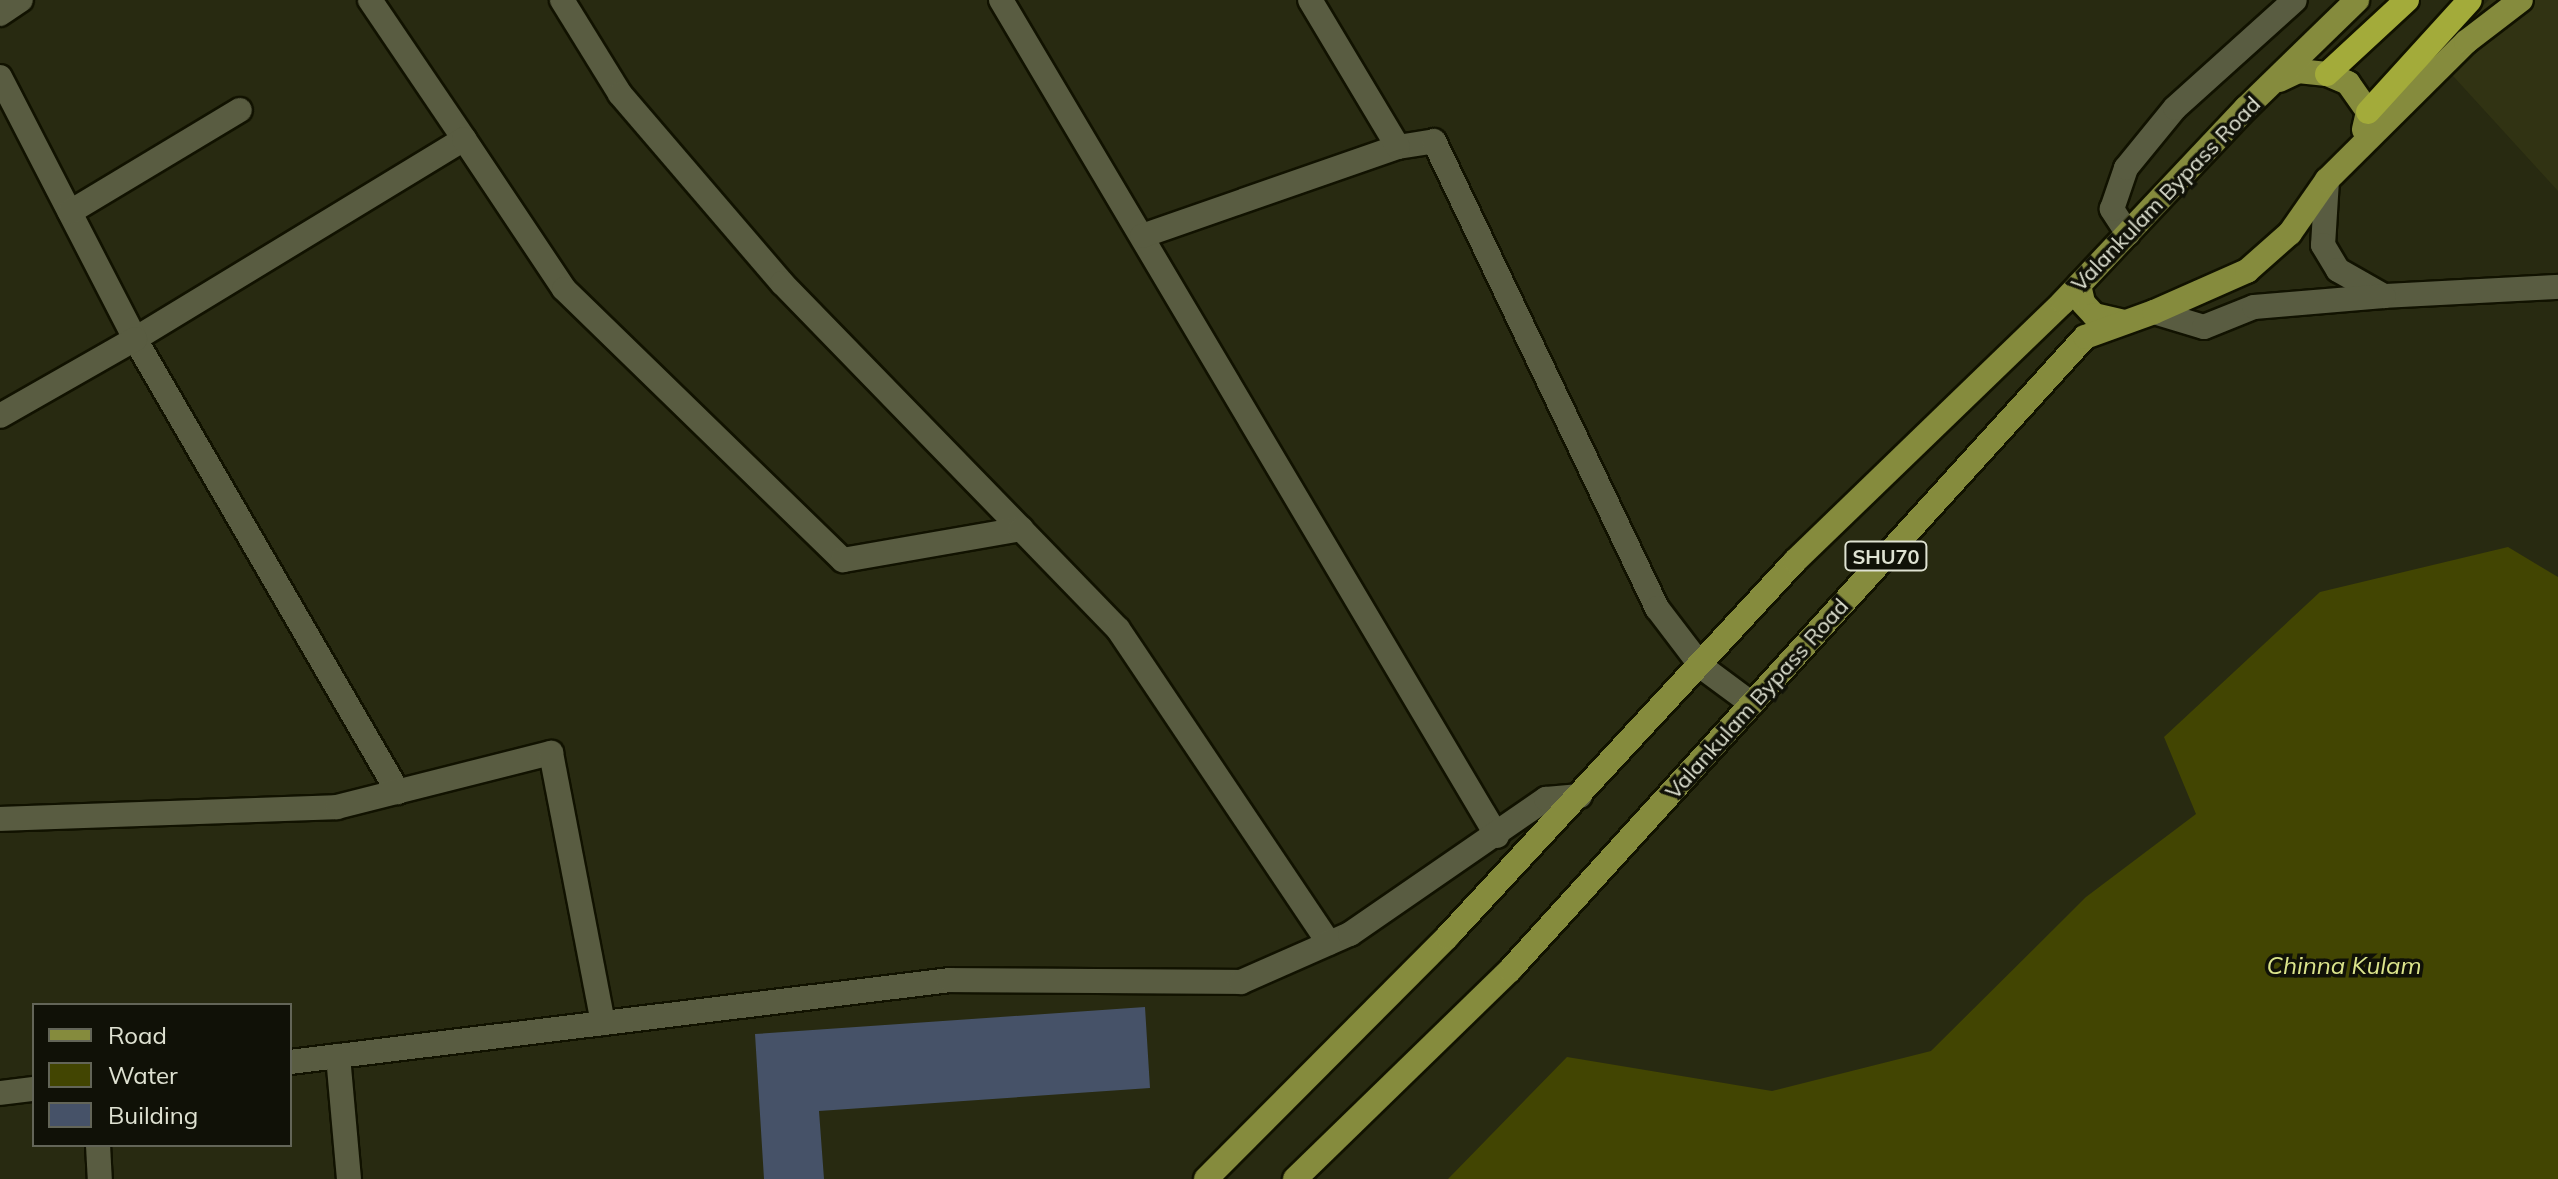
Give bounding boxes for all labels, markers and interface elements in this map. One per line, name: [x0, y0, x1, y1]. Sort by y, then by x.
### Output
street label: Valankulam Bypass Road: [2066, 91, 2266, 297]
road number: SHU70: [1844, 540, 1928, 572]
street label: Valankulam Bypass Road: [1660, 593, 1854, 805]
water label: Chinna Kulam: [2267, 952, 2421, 980]
legend: [32, 1003, 292, 1147]
text: Road: [108, 1020, 167, 1050]
text: Water: [108, 1060, 178, 1090]
text: Building: [108, 1100, 198, 1130]

